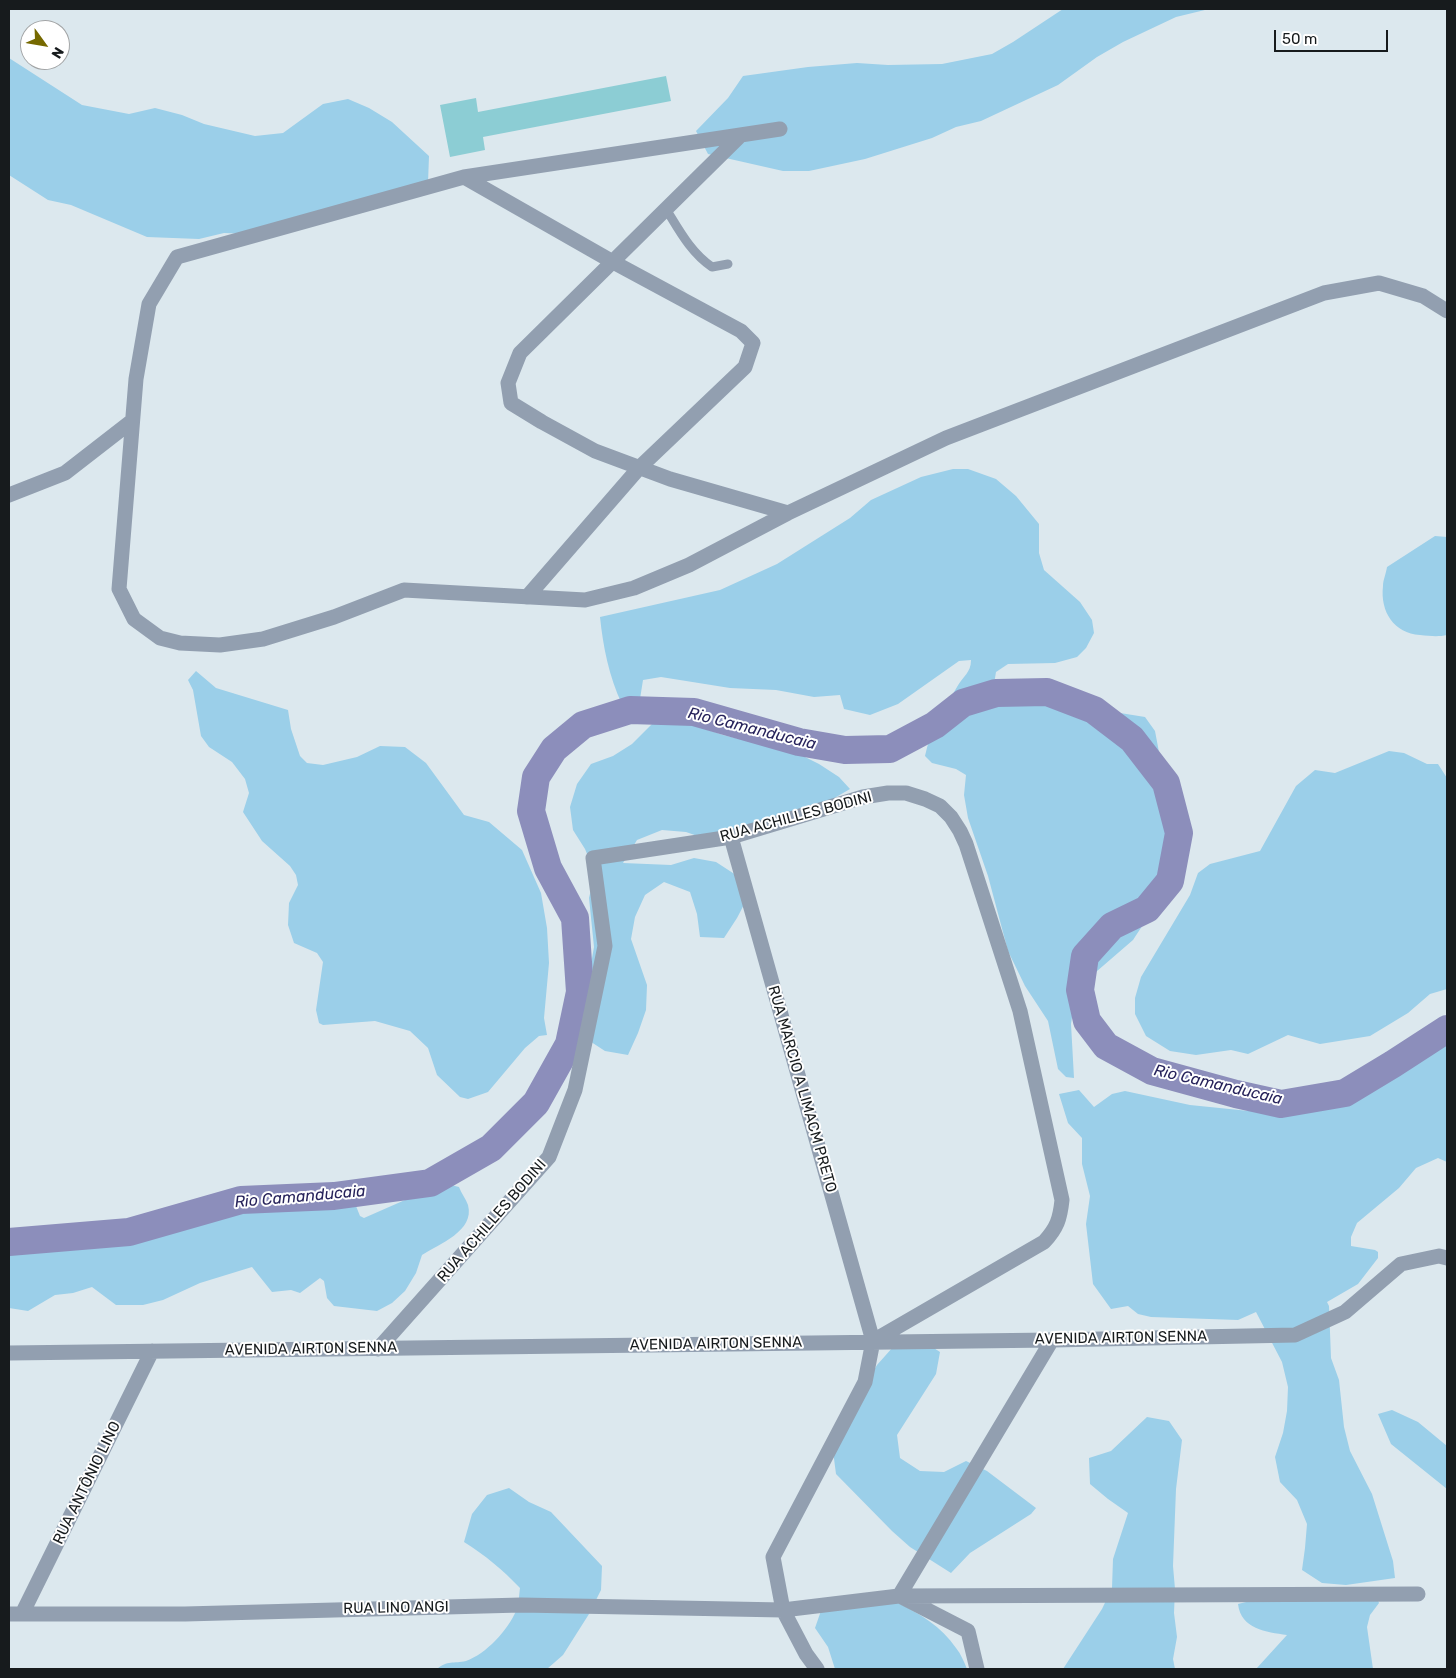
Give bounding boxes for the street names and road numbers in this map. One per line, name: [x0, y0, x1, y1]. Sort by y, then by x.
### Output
street label: RUA ACHILLES BODINI: [718, 788, 874, 846]
street label: RUA MARCIO A LIMACM PRETO: [764, 984, 840, 1194]
street label: RUA ACHILLES BODINI: [434, 1156, 550, 1286]
street label: AVENIDA AIRTON SENNA: [1035, 1327, 1207, 1349]
street label: AVENIDA AIRTON SENNA: [630, 1333, 802, 1355]
street label: AVENIDA AIRTON SENNA: [225, 1338, 397, 1360]
street label: RUA ANTÔNIO LINO: [49, 1419, 125, 1547]
street label: RUA LINO ANGI: [343, 1598, 449, 1618]

